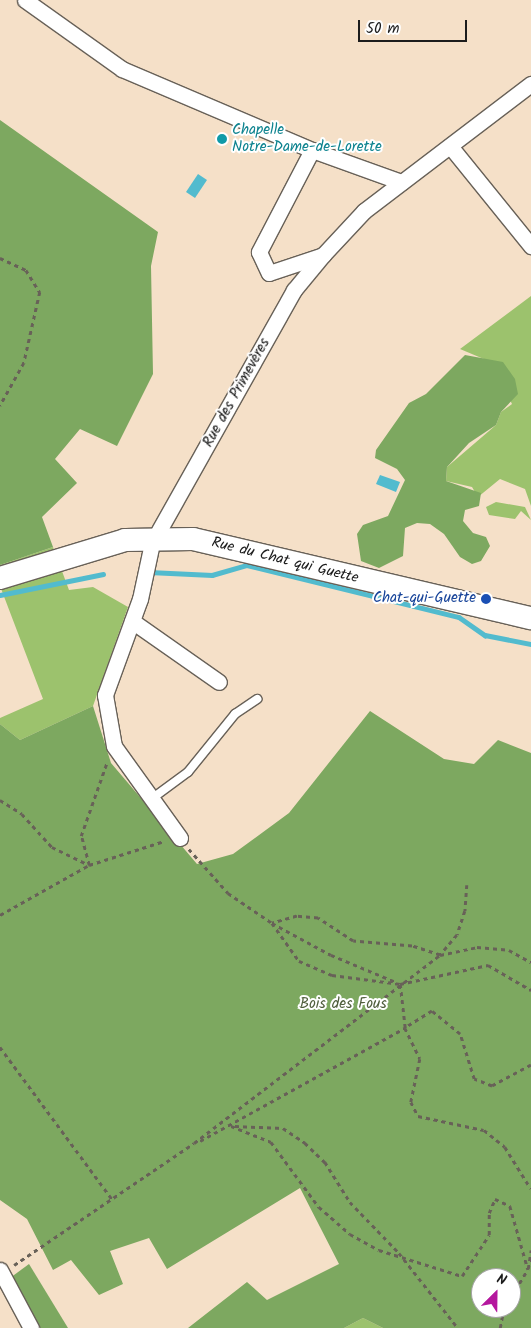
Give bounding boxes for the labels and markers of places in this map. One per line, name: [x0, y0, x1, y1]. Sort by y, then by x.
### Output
place label: Chapelle Notre-Dame-de-Lorette: [232, 121, 382, 156]
marker: Chapelle Notre-Dame-de-Lorette: [216, 133, 228, 145]
place label: Chat-qui-Guette: [373, 590, 476, 608]
marker: Chat-qui-Guette: [480, 593, 492, 605]

